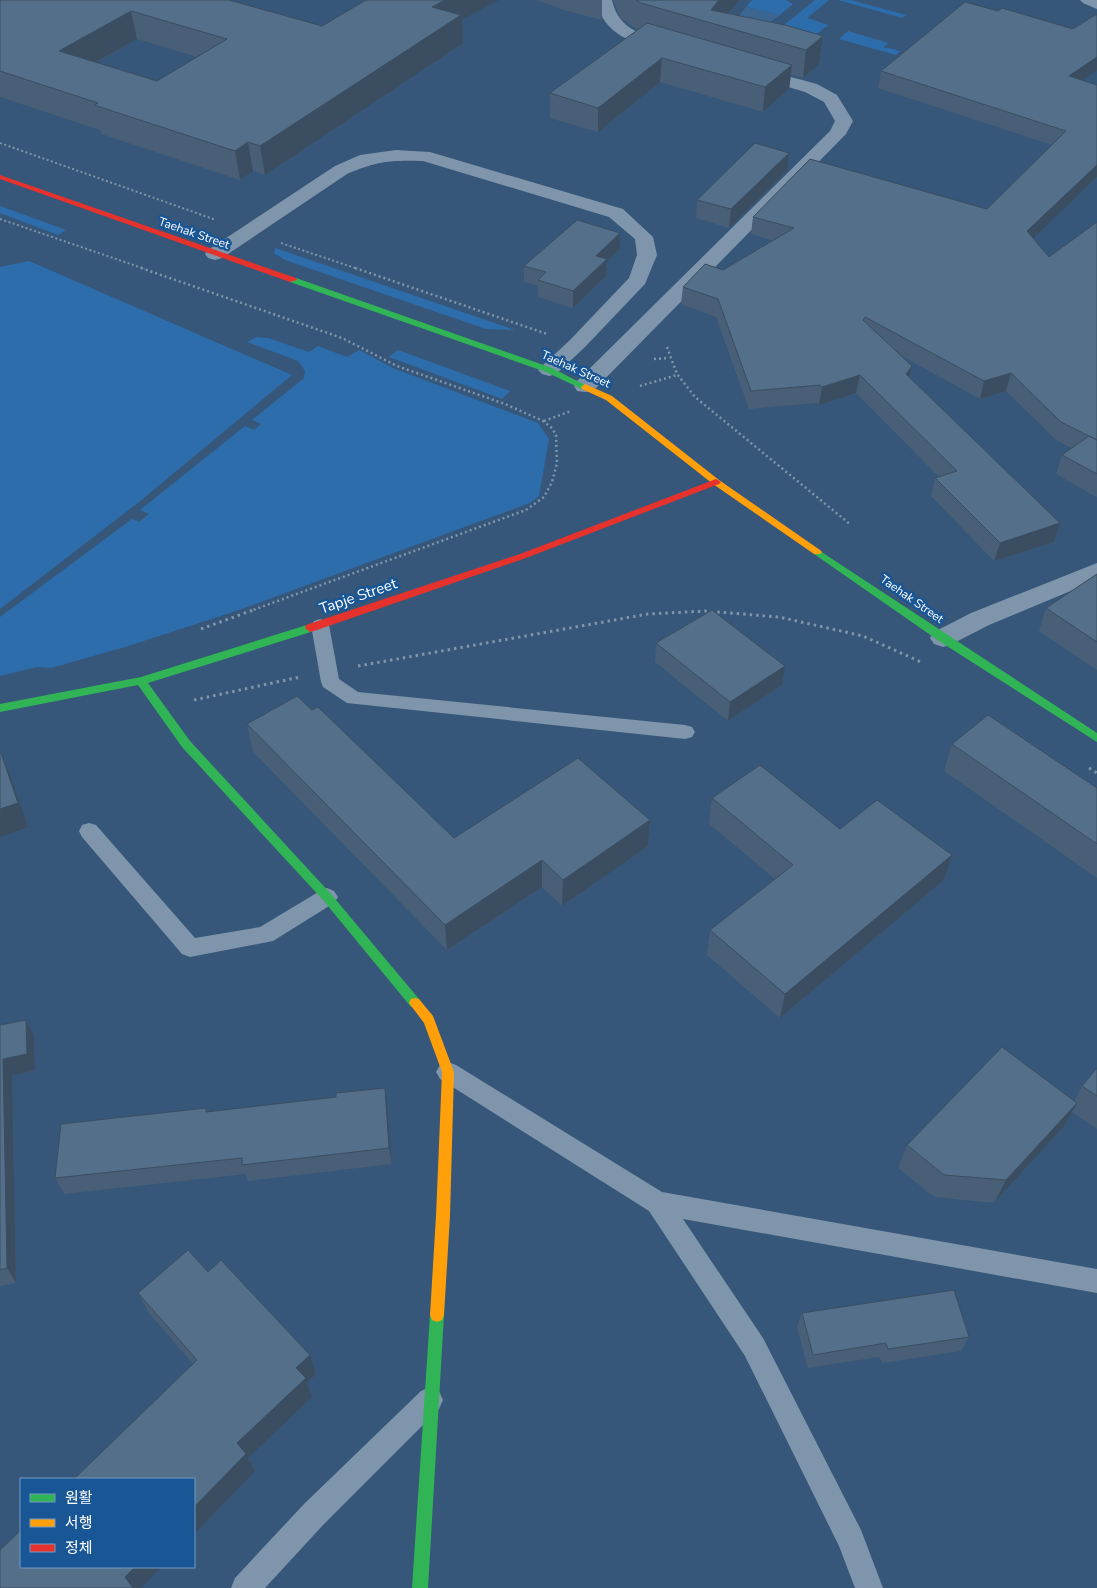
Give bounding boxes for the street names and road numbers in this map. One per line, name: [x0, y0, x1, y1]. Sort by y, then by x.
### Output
street label: Taehak Street: [156, 213, 232, 253]
street label: Taehak Street: [539, 347, 614, 392]
street label: Taehak Street: [877, 571, 948, 627]
street label: Tapje Street: [317, 573, 400, 619]

